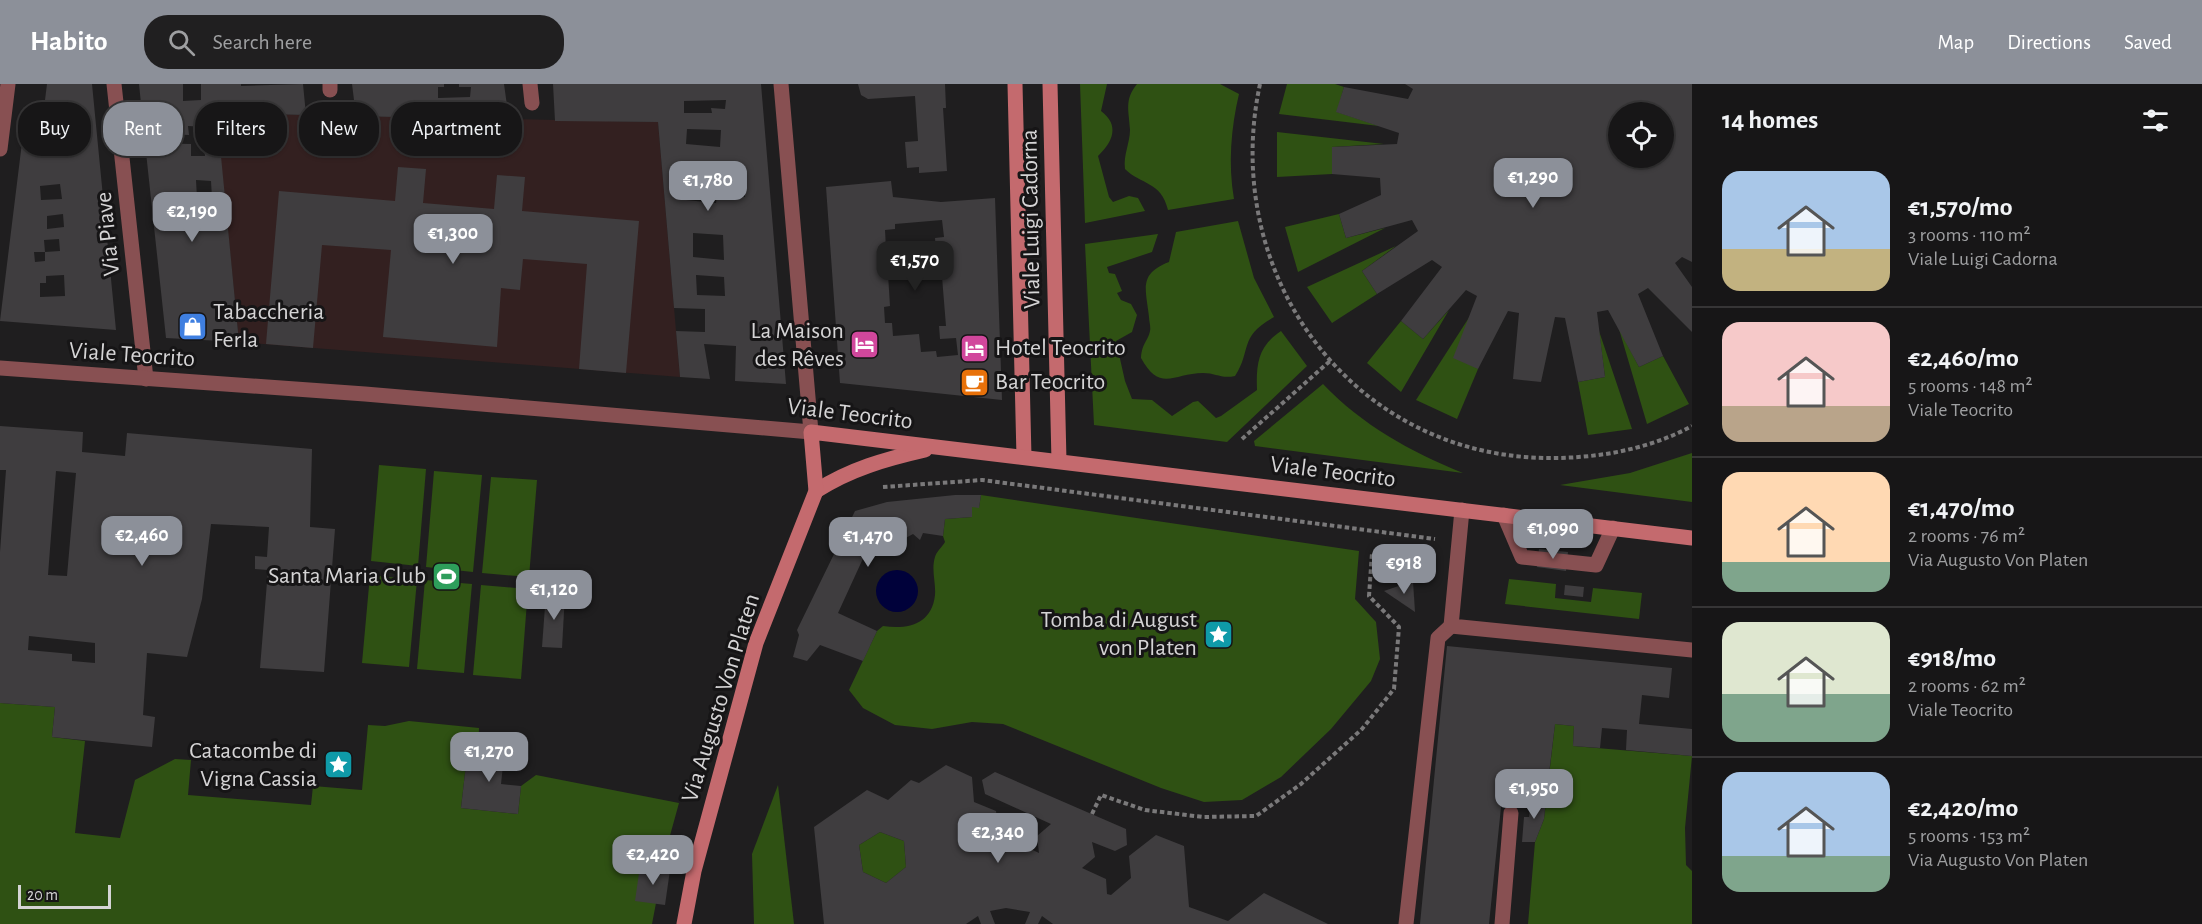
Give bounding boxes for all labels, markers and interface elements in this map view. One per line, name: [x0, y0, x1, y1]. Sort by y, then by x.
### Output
search box: [144, 15, 564, 69]
icon: search: [165, 26, 198, 59]
text: Habito: [30, 28, 108, 56]
text: Search here: [213, 31, 312, 53]
text: Map: [1938, 32, 1974, 53]
text: Directions: [2007, 32, 2091, 53]
text: Saved: [2124, 32, 2172, 53]
chip: Buy: [18, 102, 91, 156]
chip: Rent: [103, 102, 183, 156]
chip: Filters: [195, 102, 287, 156]
chip: New: [299, 102, 379, 156]
chip: Apartment: [391, 102, 522, 156]
map controls: [1608, 102, 1674, 168]
button: locate: [1608, 102, 1674, 168]
icon: filters: [2139, 104, 2172, 137]
text: 14 homes: [1722, 107, 1818, 133]
street label: Viale Luigi Cadorna: [1017, 129, 1045, 309]
pin: €1,290: [1484, 158, 1582, 209]
pin: €1,780: [659, 161, 757, 212]
text: €1,290: [1508, 167, 1558, 187]
text: €1,780: [683, 170, 733, 190]
street label: Via Piave: [92, 191, 124, 277]
pin: €2,190: [143, 192, 241, 243]
text: €1,570/mo: [1908, 194, 2013, 220]
icon: home: [1770, 195, 1842, 267]
text: €2,190: [167, 201, 217, 221]
pin: €1,300: [404, 214, 502, 265]
text: €1,300: [428, 223, 478, 243]
text: 3 rooms · 110 m²: [1908, 225, 2031, 245]
pin: €1,570: [866, 241, 964, 292]
text: Viale Luigi Cadorna: [1908, 249, 2058, 269]
text: €1,570: [891, 250, 939, 270]
place label: Tabaccheria Ferla: [213, 300, 324, 352]
shop icon: Tabaccheria Ferla: [176, 310, 208, 342]
place label: La Maison des Rêves: [751, 319, 844, 371]
hotel icon: La Maison des Rêves: [849, 329, 881, 361]
hotel icon: Hotel Teocrito: [958, 332, 990, 364]
place label: Hotel Teocrito: [995, 336, 1126, 360]
street label: Viale Teocrito: [68, 339, 196, 371]
text: €2,460/mo: [1908, 345, 2019, 371]
icon: home: [1770, 346, 1842, 418]
cafe icon: Bar Teocrito: [958, 366, 990, 398]
place label: Bar Teocrito: [995, 370, 1105, 394]
text: 5 rooms · 148 m²: [1908, 376, 2032, 396]
street label: Viale Teocrito: [786, 394, 914, 434]
text: Viale Teocrito: [1908, 400, 2013, 420]
street label: Viale Teocrito: [1269, 452, 1397, 492]
text: €1,470/mo: [1908, 495, 2015, 521]
icon: home: [1770, 496, 1842, 568]
pin: €1,090: [1504, 509, 1602, 560]
pin: €2,460: [93, 516, 191, 567]
pin: €1,470: [819, 517, 917, 568]
text: €1,090: [1527, 518, 1579, 538]
text: €2,460: [115, 525, 169, 545]
text: €1,470: [843, 526, 893, 546]
text: 2 rooms · 76 m²: [1908, 526, 2025, 546]
pin: €918: [1368, 544, 1440, 595]
text: Via Augusto Von Platen: [1908, 550, 2088, 570]
text: €918: [1386, 553, 1422, 573]
sports icon: Santa Maria Club: [431, 560, 463, 592]
place label: Santa Maria Club: [268, 564, 426, 588]
pin: €1,120: [505, 570, 603, 621]
text: €1,120: [530, 579, 578, 599]
street label: Via Augusto Von Platen: [678, 591, 764, 805]
place label: Tomba di August von Platen: [1040, 608, 1197, 660]
place icon: Tomba di August von Platen: [1202, 618, 1234, 650]
text: €918/mo: [1908, 645, 1996, 671]
icon: home: [1770, 646, 1842, 718]
text: 2 rooms · 62 m²: [1908, 676, 2026, 696]
text: Viale Teocrito: [1908, 700, 2013, 720]
pin: €1,270: [440, 732, 538, 783]
place label: Catacombe di Vigna Cassia: [189, 739, 317, 791]
text: €1,270: [464, 741, 514, 761]
place icon: Catacombe di Vigna Cassia: [322, 749, 354, 781]
pin: €1,950: [1485, 769, 1583, 820]
text: €1,950: [1509, 778, 1559, 798]
text: €2,420/mo: [1908, 795, 2018, 821]
icon: home: [1770, 796, 1842, 868]
pin: €2,340: [949, 813, 1047, 864]
text: €2,340: [972, 822, 1024, 842]
text: 5 rooms · 153 m²: [1908, 826, 2030, 846]
pin: €2,420: [604, 835, 702, 886]
text: €2,420: [626, 844, 680, 864]
text: Via Augusto Von Platen: [1908, 850, 2088, 870]
scale bar: [18, 882, 111, 910]
text: 20 m: [27, 887, 58, 903]

